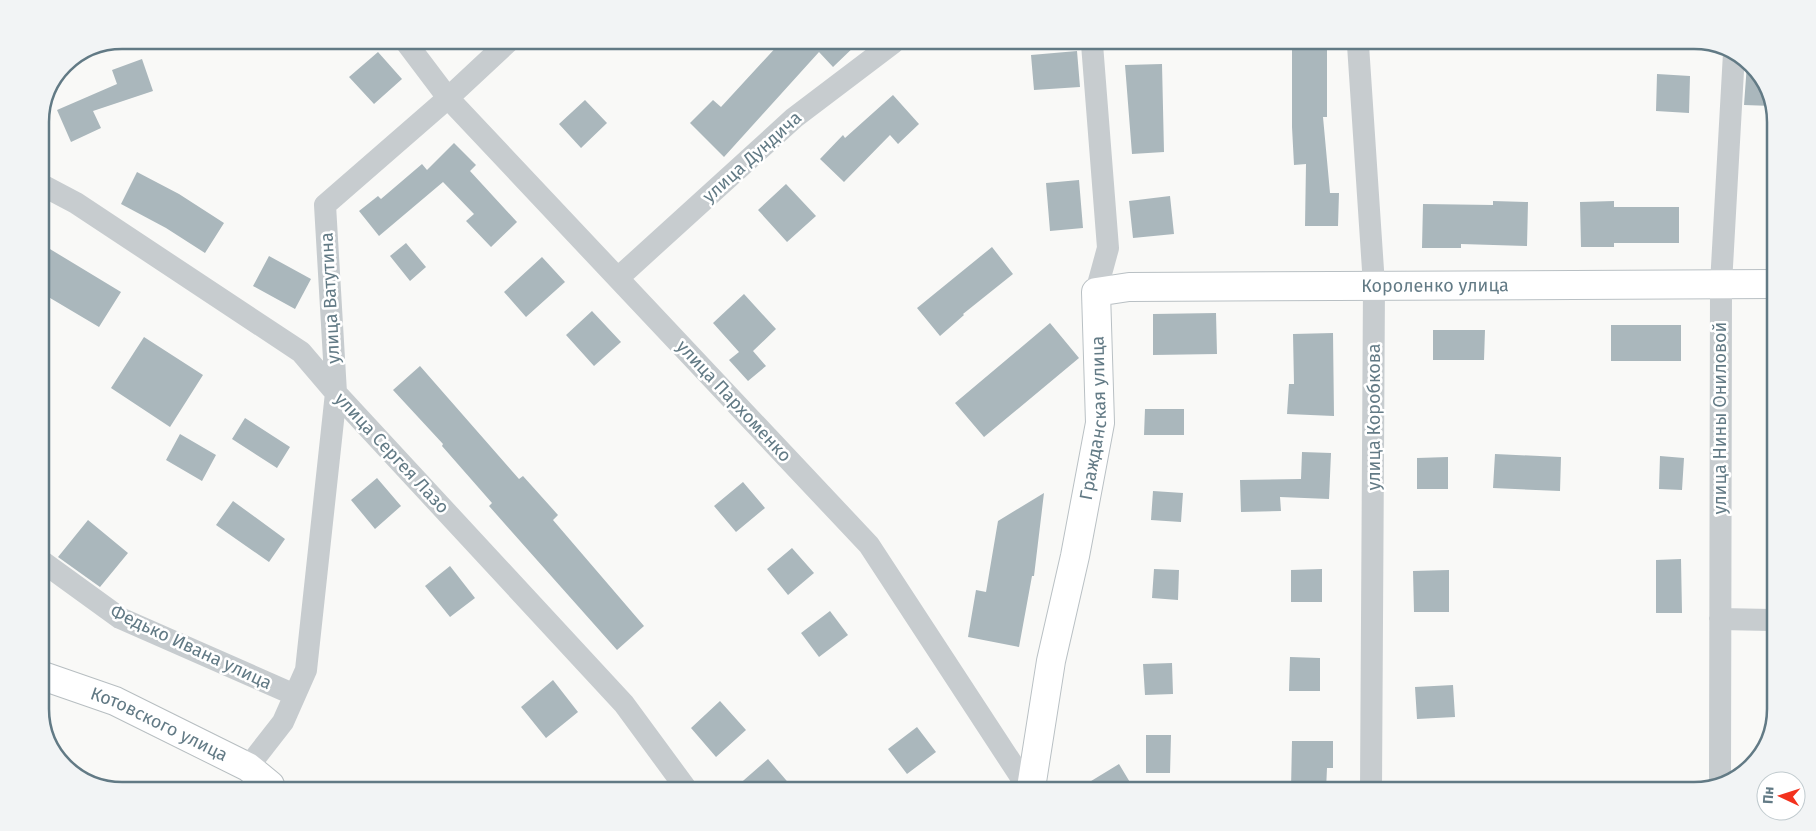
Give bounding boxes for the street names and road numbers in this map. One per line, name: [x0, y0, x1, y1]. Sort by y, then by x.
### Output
street label: улица Дундича: [698, 107, 806, 207]
street label: улица Ватутина: [316, 232, 344, 364]
street label: Короленко улица: [1361, 274, 1509, 297]
street label: улица Нины Ониловой: [1709, 322, 1731, 514]
street label: улица Пархоменко: [672, 335, 796, 467]
street label: Гражданская улица: [1075, 336, 1111, 502]
street label: улица Коробкова: [1363, 344, 1385, 490]
street label: улица Сергея Лазо: [330, 388, 454, 518]
street label: Федько Ивана улица: [107, 600, 275, 694]
street label: Котовского улица: [88, 682, 231, 766]

